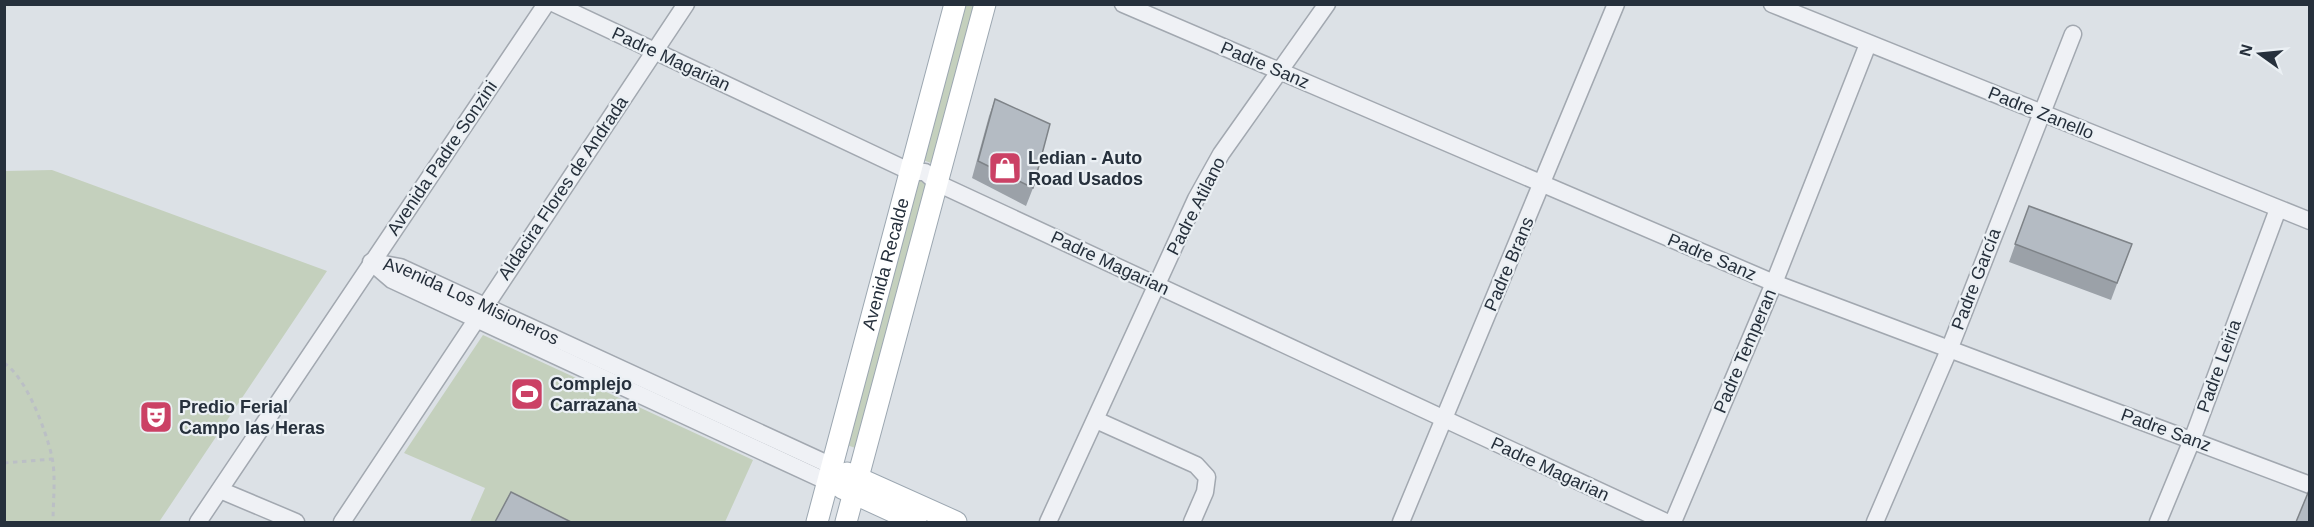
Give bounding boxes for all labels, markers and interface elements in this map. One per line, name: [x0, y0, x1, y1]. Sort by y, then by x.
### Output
street label: Padre Magarian: [609, 23, 733, 95]
north arrow: [2230, 24, 2290, 84]
street label: Padre Sanz: [1218, 37, 1312, 93]
text: N: [2236, 42, 2256, 58]
street label: Avenida Padre Sonzini: [383, 77, 501, 239]
street label: Padre Zanello: [1985, 83, 2097, 143]
street label: Aldacira Flores de Andrada: [494, 92, 633, 284]
place label: Ledian - Auto Road Usados: [1028, 148, 1143, 189]
shop icon: Ledian - Auto Road Usados: [987, 150, 1023, 186]
street label: Padre Atilano: [1163, 154, 1229, 258]
street label: Avenida Recalde: [859, 196, 913, 332]
street label: Padre Brans: [1480, 214, 1538, 314]
street label: Padre García: [1947, 225, 2005, 333]
street label: Padre Magarian: [1048, 227, 1172, 299]
street label: Padre Sanz: [1665, 229, 1759, 285]
street label: Avenida Los Misioneros: [382, 254, 562, 349]
street label: Padre Temperan: [1710, 286, 1780, 416]
street label: Padre Leiria: [2193, 316, 2245, 415]
place label: Complejo Carrazana: [550, 374, 638, 415]
sports icon: Complejo Carrazana: [509, 376, 545, 412]
place label: Predio Ferial Campo las Heras: [179, 397, 325, 438]
theatre icon: Predio Ferial Campo las Heras: [138, 399, 174, 435]
street label: Padre Sanz: [2118, 405, 2214, 455]
street label: Padre Magarian: [1488, 433, 1612, 505]

